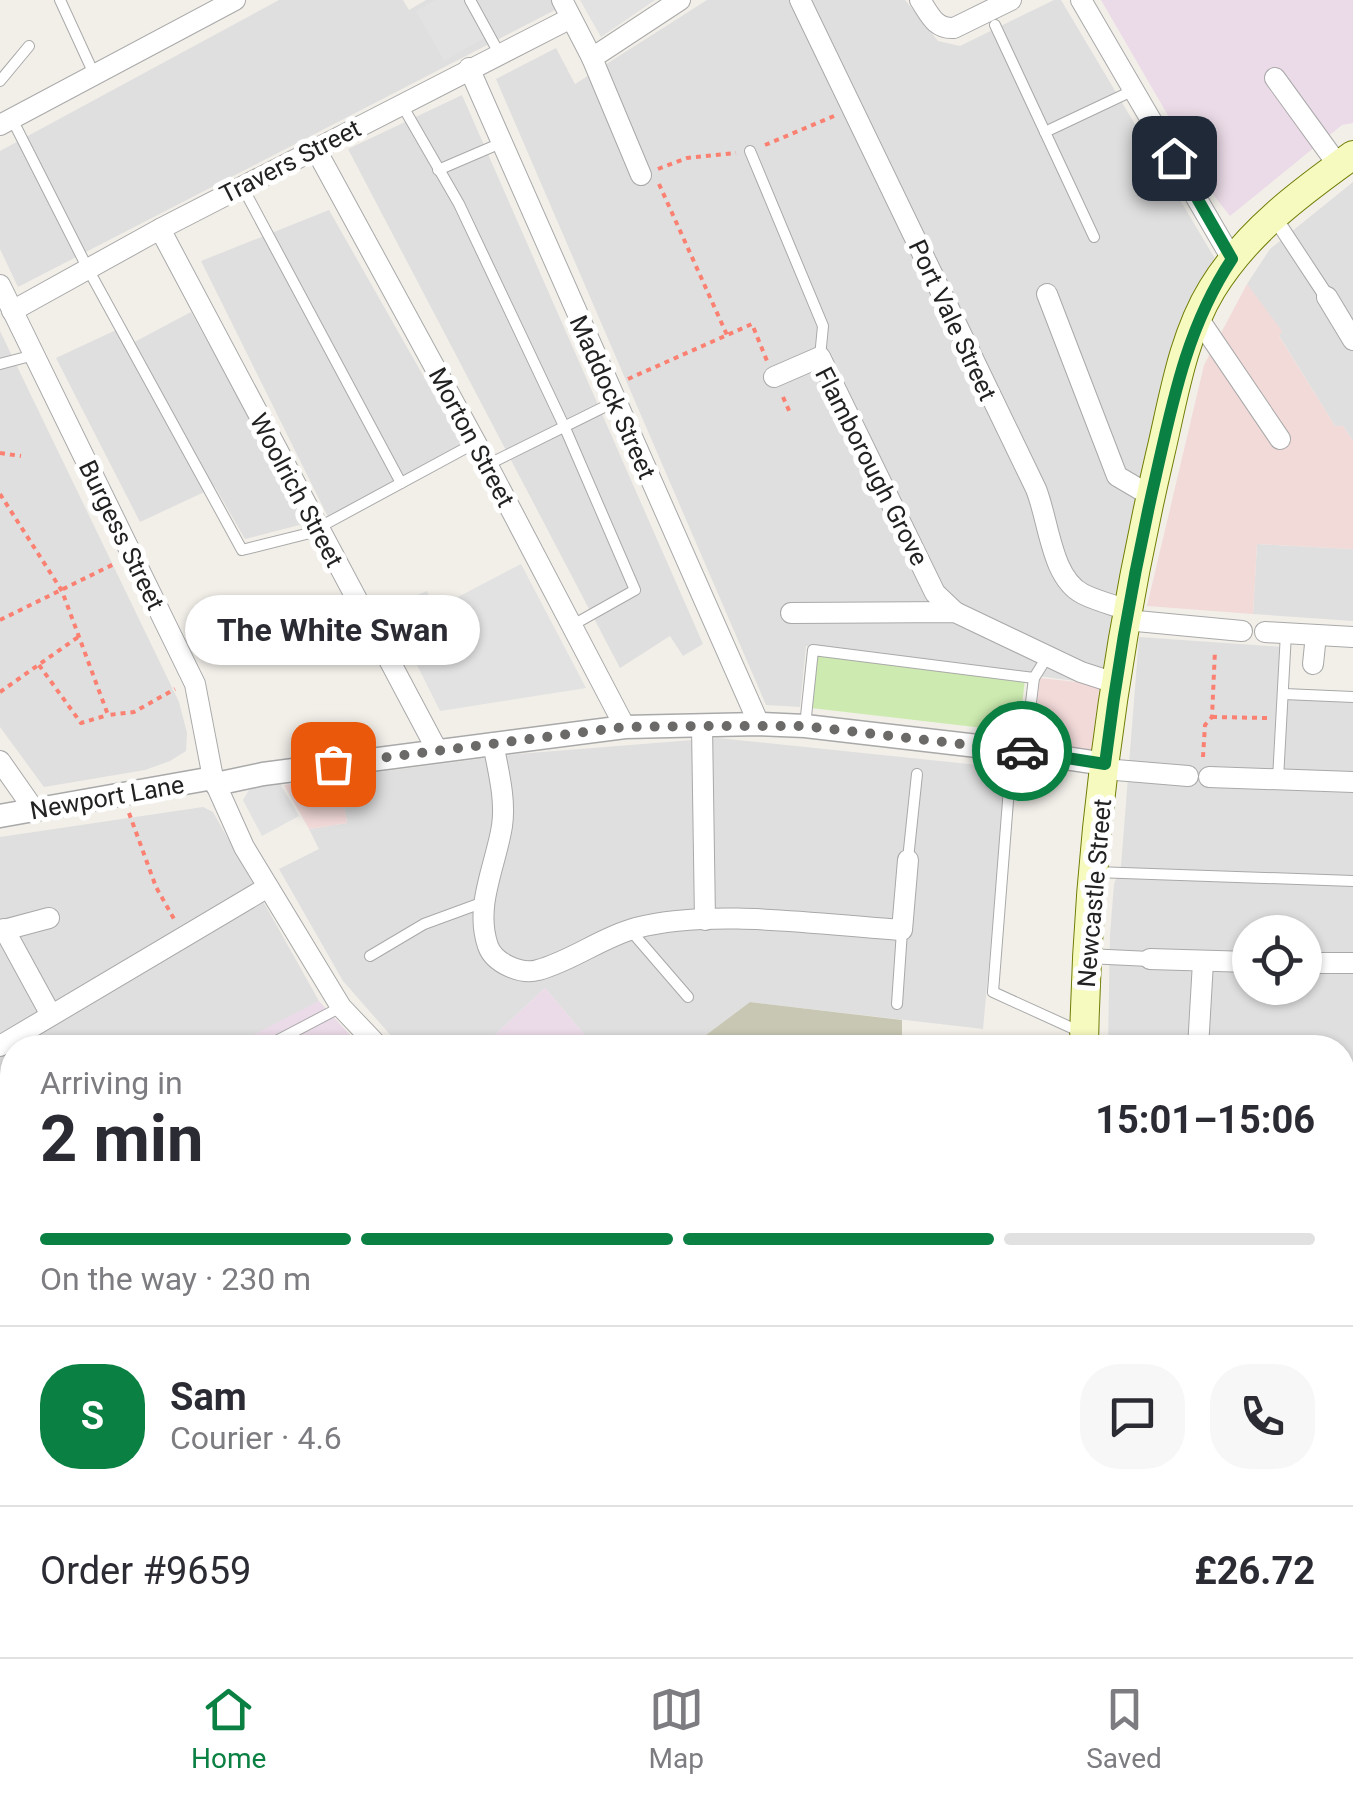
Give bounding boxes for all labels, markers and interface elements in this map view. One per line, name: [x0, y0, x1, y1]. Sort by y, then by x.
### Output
street label: Travers Street: [215, 114, 365, 209]
pin: [1132, 116, 1217, 201]
icon: home: [1147, 131, 1202, 186]
street label: Port Vale Street: [903, 235, 1002, 405]
street label: Maddock Street: [564, 311, 662, 483]
street label: Flamborough Grove: [809, 362, 934, 570]
street label: Morton Street: [423, 363, 520, 512]
street label: Woolrich Street: [244, 408, 349, 572]
street label: Burgess Street: [73, 456, 170, 615]
callout: The White Swan: [185, 594, 480, 664]
text: The White Swan: [217, 611, 448, 649]
courier: [972, 701, 1072, 801]
pin: [291, 722, 376, 807]
icon: car: [995, 724, 1050, 779]
icon: bag: [306, 737, 361, 792]
street label: Newport Lane: [28, 770, 186, 825]
street label: Newcastle Street: [1072, 798, 1117, 989]
map controls: [1232, 915, 1322, 1005]
button: locate: [1232, 915, 1322, 1005]
text: Arriving in: [40, 1064, 183, 1102]
text: 15:01–15:06: [1095, 1098, 1315, 1142]
text: 2 min: [40, 1101, 203, 1177]
text: On the way · 230 m: [40, 1260, 311, 1298]
button: chat: [1080, 1364, 1185, 1469]
button: phone: [1210, 1364, 1315, 1469]
text: Sam: [170, 1375, 247, 1419]
text: S: [81, 1394, 104, 1438]
text: Courier · 4.6: [170, 1419, 342, 1457]
text: Order #9659: [40, 1549, 251, 1593]
text: £26.72: [1194, 1549, 1315, 1593]
tab: Home: [191, 1682, 266, 1775]
tab: Map: [649, 1682, 704, 1775]
tab: Saved: [1086, 1682, 1162, 1775]

